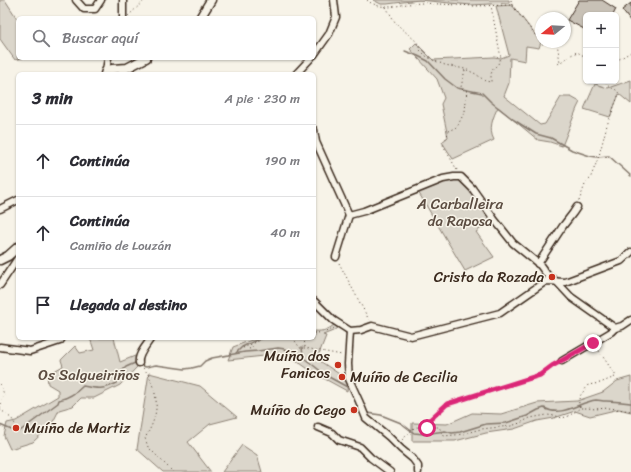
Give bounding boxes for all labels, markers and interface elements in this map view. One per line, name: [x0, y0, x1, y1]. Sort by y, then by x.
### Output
north arrow: [535, 12, 571, 48]
map controls: [583, 12, 619, 84]
button: +: [583, 12, 619, 48]
search box: [16, 16, 316, 60]
text: Buscar aquí: [62, 25, 139, 51]
icon: search: [30, 27, 52, 49]
button: −: [583, 48, 619, 84]
text: 3 min: [32, 83, 73, 113]
text: A pie · 230 m: [224, 87, 300, 110]
text: Continúa: [70, 148, 129, 174]
text: 190 m: [265, 149, 300, 172]
icon: ahead: [32, 150, 54, 172]
park label: A Carballeira da Raposa: [416, 191, 503, 234]
text: Continúa: [70, 208, 129, 234]
text: 40 m: [270, 221, 300, 244]
icon: ahead: [32, 222, 54, 244]
text: Camiño de Louzán: [70, 234, 171, 257]
place label: Cristo da Rozada: [434, 264, 544, 290]
marker: Cristo da Rozada: [547, 272, 557, 282]
text: Llegada al destino: [70, 292, 187, 318]
icon: arrive: [32, 294, 54, 316]
route end: [584, 334, 602, 352]
place label: Muíño dos Fanicos: [264, 343, 331, 386]
marker: Muíño dos Fanicos: [333, 360, 343, 370]
park label: Os Salgueiriños: [38, 362, 140, 388]
place label: Muíño de Cecilia: [350, 364, 458, 390]
marker: Muíño de Cecilia: [337, 372, 347, 382]
place label: Muíño do Cego: [250, 397, 346, 423]
marker: Muíño do Cego: [349, 405, 359, 415]
place label: Muíño de Martiz: [24, 415, 131, 441]
route start: [418, 419, 436, 437]
marker: Muíño de Martiz: [11, 423, 21, 433]

